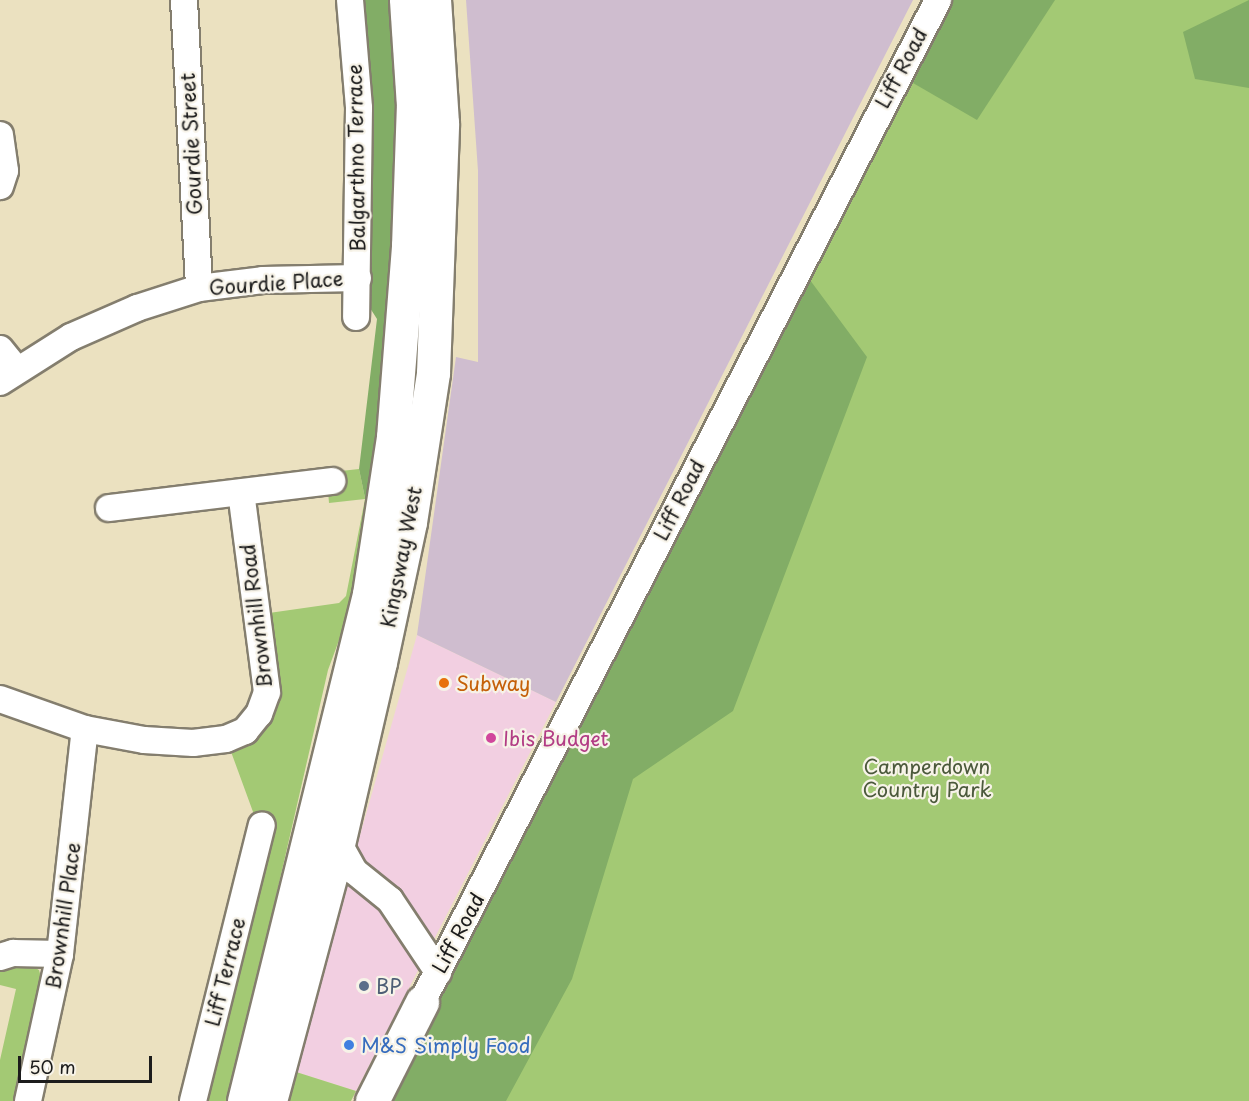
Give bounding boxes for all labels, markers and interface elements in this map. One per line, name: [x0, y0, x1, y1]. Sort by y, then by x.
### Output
street label: Liff Road: [870, 24, 932, 112]
street label: Balgarthno Terrace: [342, 64, 370, 252]
street label: Gourdie Street: [175, 72, 207, 216]
street label: Gourdie Place: [208, 266, 344, 300]
street label: Liff Road: [648, 455, 710, 545]
street label: Kingsway West: [376, 485, 426, 629]
street label: Brownhill Road: [235, 542, 277, 690]
place label: Subway: [456, 671, 530, 695]
marker: Subway: [437, 676, 451, 690]
place label: Ibis Budget: [503, 726, 609, 750]
marker: Ibis Budget: [484, 731, 498, 745]
park label: Camperdown Country Park: [862, 755, 992, 802]
street label: Brownhill Place: [41, 841, 85, 991]
street label: Liff Road: [427, 889, 489, 977]
street label: Liff Terrace: [200, 915, 250, 1029]
place label: BP: [376, 974, 402, 998]
marker: BP: [357, 979, 371, 993]
place label: M&S Simply Food: [361, 1033, 530, 1057]
marker: M&S Simply Food: [342, 1038, 356, 1052]
scale bar: [21, 1044, 154, 1082]
text: 50 m: [29, 1053, 76, 1080]

